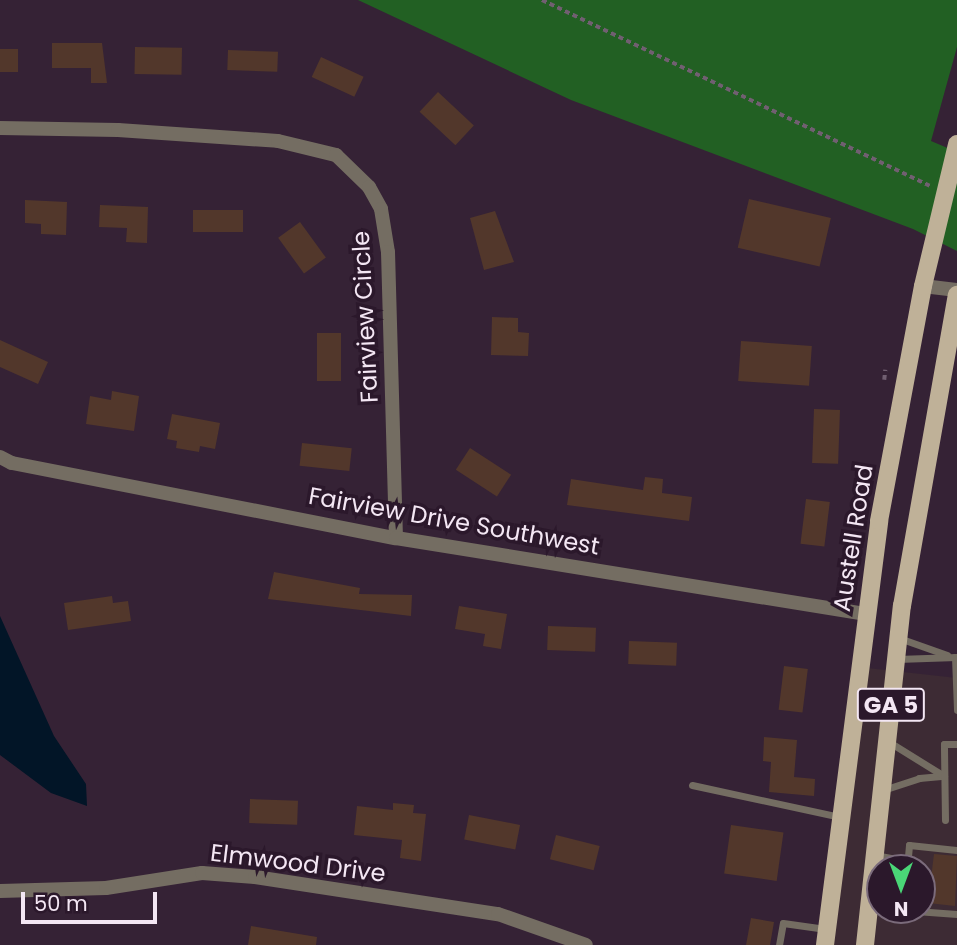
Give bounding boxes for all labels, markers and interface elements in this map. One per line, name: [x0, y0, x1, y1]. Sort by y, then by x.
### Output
street label: Fairview Circle: [346, 230, 384, 404]
street label: Austell Road: [827, 463, 879, 613]
street label: Fairview Drive Southwest: [306, 481, 602, 561]
road number: GA 5: [856, 685, 926, 724]
street label: Elmwood Drive: [209, 838, 387, 888]
north arrow: [866, 854, 936, 924]
scale bar: [24, 878, 161, 922]
text: 50 m: [34, 889, 88, 918]
text: N: [894, 895, 908, 922]

